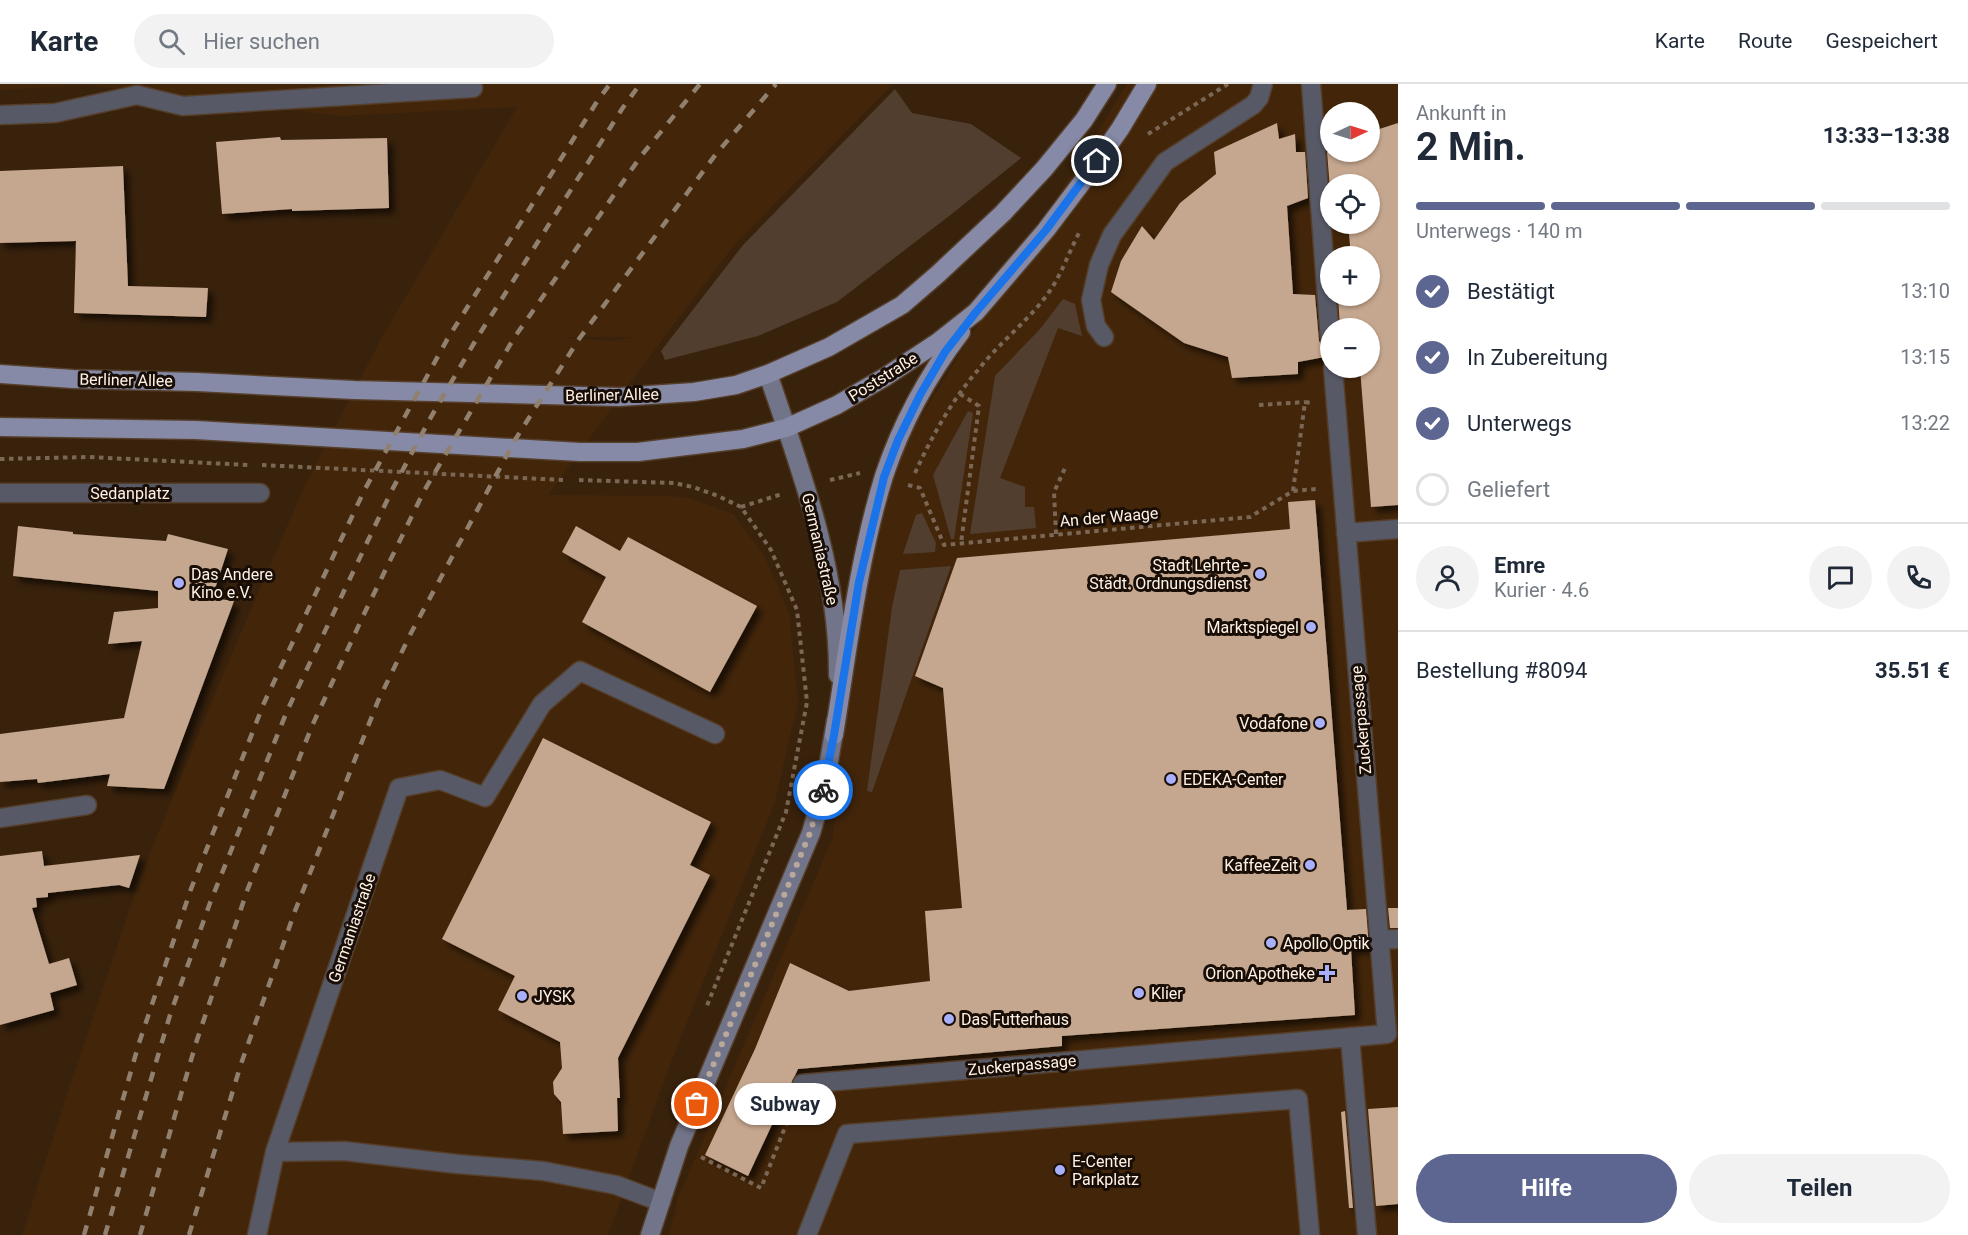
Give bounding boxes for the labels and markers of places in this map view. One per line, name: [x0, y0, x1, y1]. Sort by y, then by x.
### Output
pin: [1071, 135, 1122, 186]
place label: Stadt Lehrte - Städt. Ordnungsdienst: [1089, 556, 1249, 593]
place label: Das Andere Kino e.V.: [191, 565, 273, 602]
marker: Stadt Lehrte - Städt. Ordnungsdienst: [1253, 567, 1267, 581]
marker: Das Andere Kino e.V.: [172, 576, 186, 590]
place label: Marktspiegel: [1207, 618, 1299, 637]
marker: Marktspiegel: [1304, 620, 1318, 634]
place label: Vodafone: [1239, 714, 1308, 733]
marker: Vodafone: [1313, 716, 1327, 730]
place label: EDEKA-Center: [1183, 770, 1284, 789]
marker: EDEKA-Center: [1164, 772, 1178, 786]
place label: KaffeeZeit: [1224, 856, 1298, 875]
marker: KaffeeZeit: [1303, 858, 1317, 872]
place label: Apollo Optik: [1283, 934, 1371, 953]
marker: Apollo Optik: [1264, 936, 1278, 950]
place label: Orion Apotheke: [1205, 964, 1315, 983]
marker: Orion Apotheke: [1320, 966, 1334, 980]
place label: Klier: [1151, 984, 1183, 1003]
marker: Klier: [1132, 986, 1146, 1000]
place label: JYSK: [534, 987, 573, 1006]
marker: JYSK: [515, 989, 529, 1003]
place label: Das Futterhaus: [961, 1010, 1069, 1029]
marker: Das Futterhaus: [942, 1012, 956, 1026]
pin: [671, 1078, 722, 1129]
callout: Subway: [733, 1083, 835, 1125]
place label: E-Center Parkplatz: [1072, 1152, 1139, 1189]
marker: E-Center Parkplatz: [1053, 1163, 1067, 1177]

